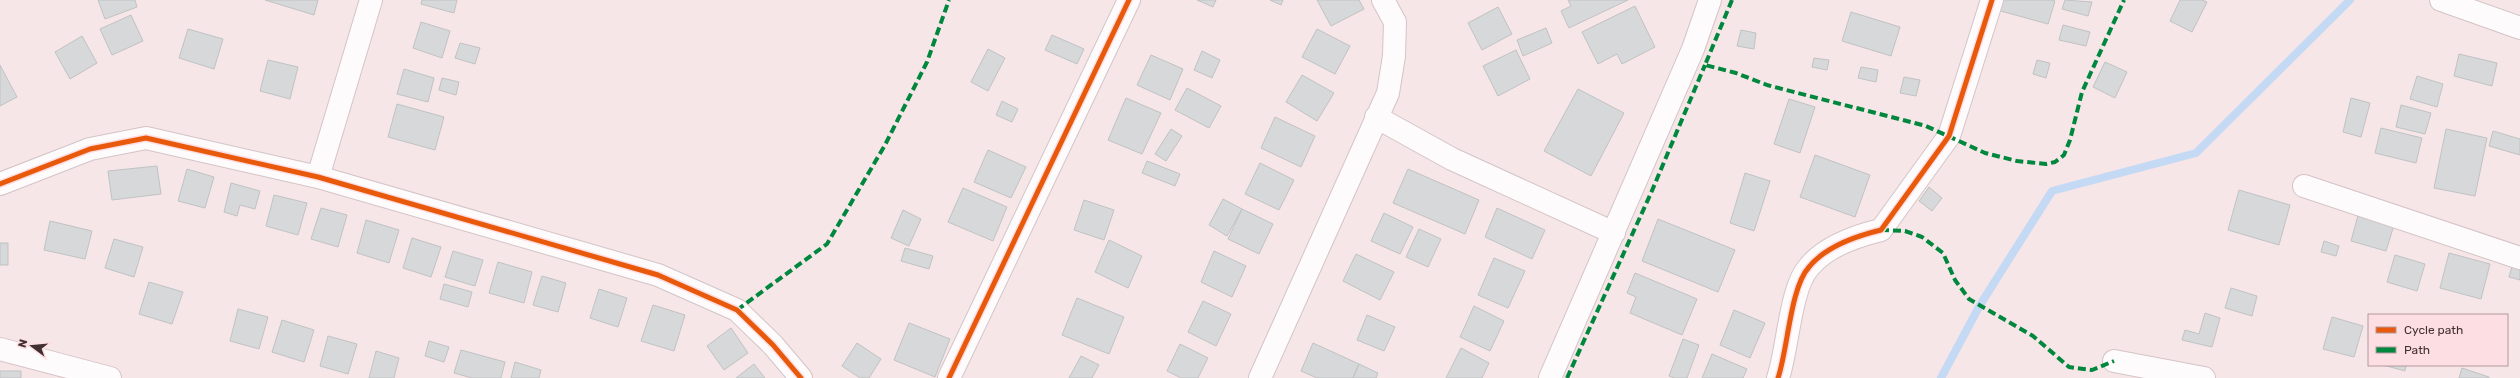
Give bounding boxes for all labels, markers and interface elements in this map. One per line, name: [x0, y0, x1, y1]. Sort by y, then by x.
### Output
legend: [2368, 314, 2508, 366]
text: Cycle path: [2404, 323, 2463, 337]
north arrow: [12, 326, 52, 366]
text: N: [16, 338, 30, 349]
text: Path: [2404, 343, 2430, 357]

